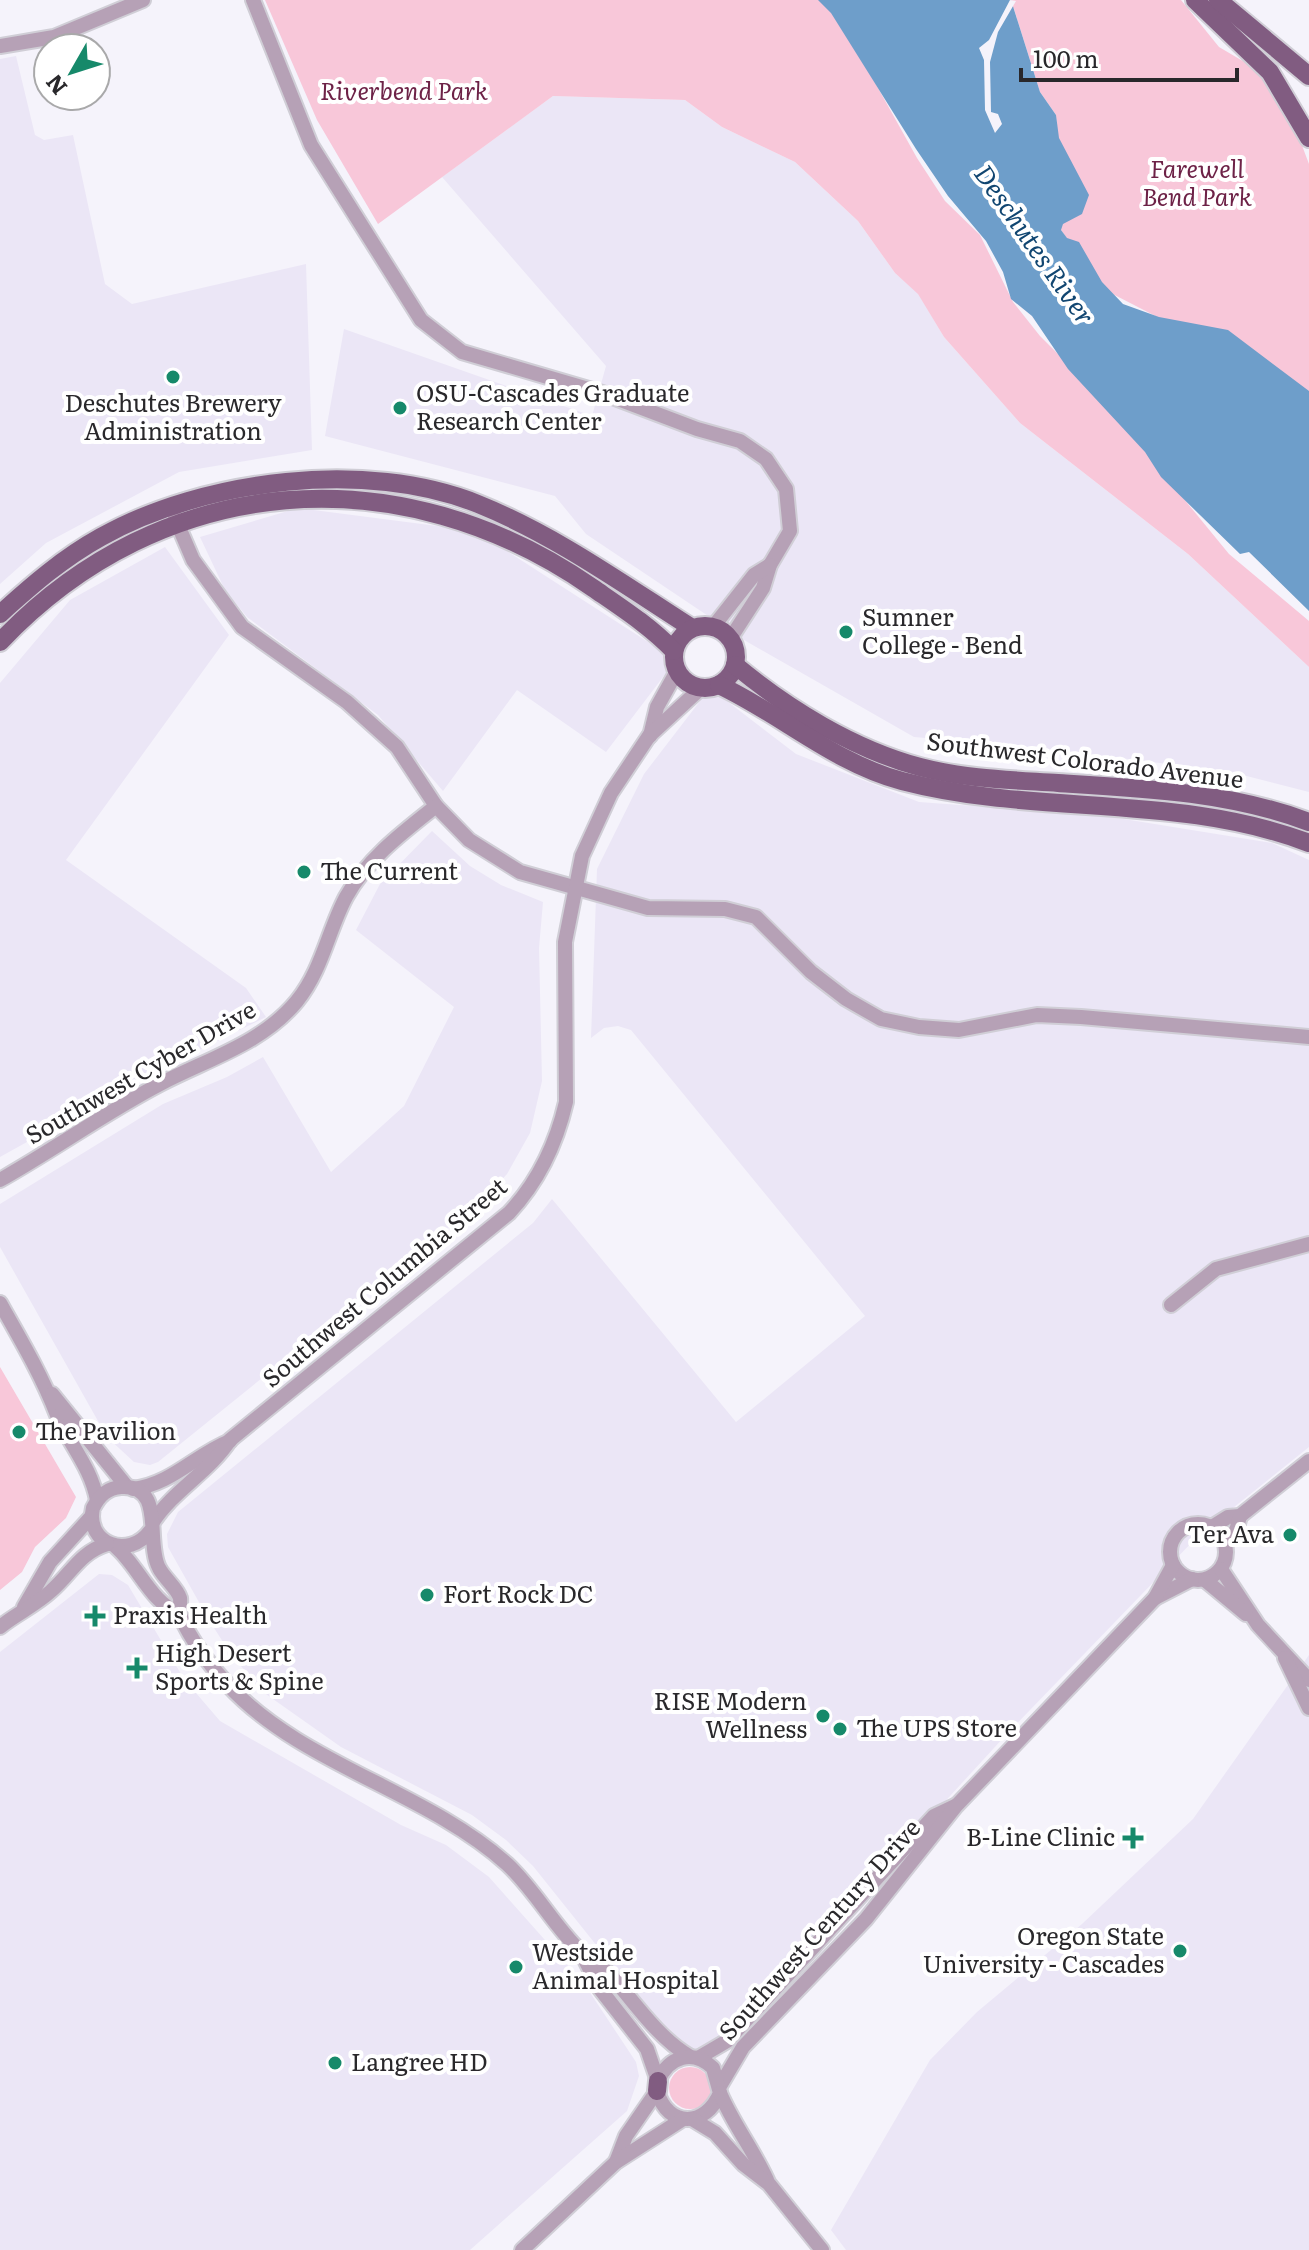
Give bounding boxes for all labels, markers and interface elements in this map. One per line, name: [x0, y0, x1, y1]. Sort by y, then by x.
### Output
north arrow: [32, 32, 112, 112]
scale bar: [1021, 32, 1237, 82]
text: 100 m: [1033, 40, 1099, 75]
text: N: [37, 68, 74, 103]
park label: Riverbend Park: [320, 72, 489, 107]
park label: Farewell Bend Park: [1142, 150, 1253, 213]
water label: Deschutes River: [966, 155, 1106, 332]
marker: Deschutes Brewery Administration: [164, 368, 182, 386]
place label: OSU-Cascades Graduate Research Center: [416, 374, 690, 437]
place label: Deschutes Brewery Administration: [64, 384, 282, 447]
marker: OSU-Cascades Graduate Research Center: [391, 399, 409, 417]
place label: Sumner College - Bend: [862, 598, 1023, 661]
marker: Sumner College - Bend: [837, 623, 855, 641]
street label: Southwest Colorado Avenue: [925, 722, 1246, 795]
place label: The Current: [320, 852, 458, 887]
marker: The Current: [295, 863, 313, 881]
street label: Southwest Cyber Drive: [18, 990, 261, 1151]
street label: Southwest Columbia Street: [253, 1168, 514, 1394]
place label: The Pavilion: [35, 1412, 176, 1447]
marker: The Pavilion: [10, 1423, 28, 1441]
place label: Ter Ava: [1187, 1515, 1274, 1550]
marker: Ter Ava: [1281, 1526, 1299, 1544]
place label: Fort Rock DC: [443, 1575, 594, 1610]
marker: Fort Rock DC: [418, 1586, 436, 1604]
place label: Praxis Health: [113, 1596, 268, 1631]
marker: Praxis Health: [84, 1605, 106, 1627]
place label: High Desert Sports & Spine: [155, 1634, 324, 1697]
marker: High Desert Sports & Spine: [126, 1657, 148, 1679]
place label: RISE Modern Wellness: [654, 1682, 807, 1745]
marker: RISE Modern Wellness: [814, 1707, 832, 1725]
place label: The UPS Store: [856, 1709, 1017, 1744]
marker: The UPS Store: [831, 1720, 849, 1738]
street label: Southwest Century Drive: [709, 1810, 927, 2047]
place label: B-Line Clinic: [966, 1818, 1115, 1853]
marker: B-Line Clinic: [1122, 1827, 1144, 1849]
place label: Oregon State University - Cascades: [923, 1917, 1164, 1980]
place label: Westside Animal Hospital: [532, 1933, 719, 1996]
marker: Oregon State University - Cascades: [1171, 1942, 1189, 1960]
marker: Westside Animal Hospital: [507, 1958, 525, 1976]
place label: Langree HD: [351, 2043, 488, 2078]
marker: Langree HD: [326, 2054, 344, 2072]

